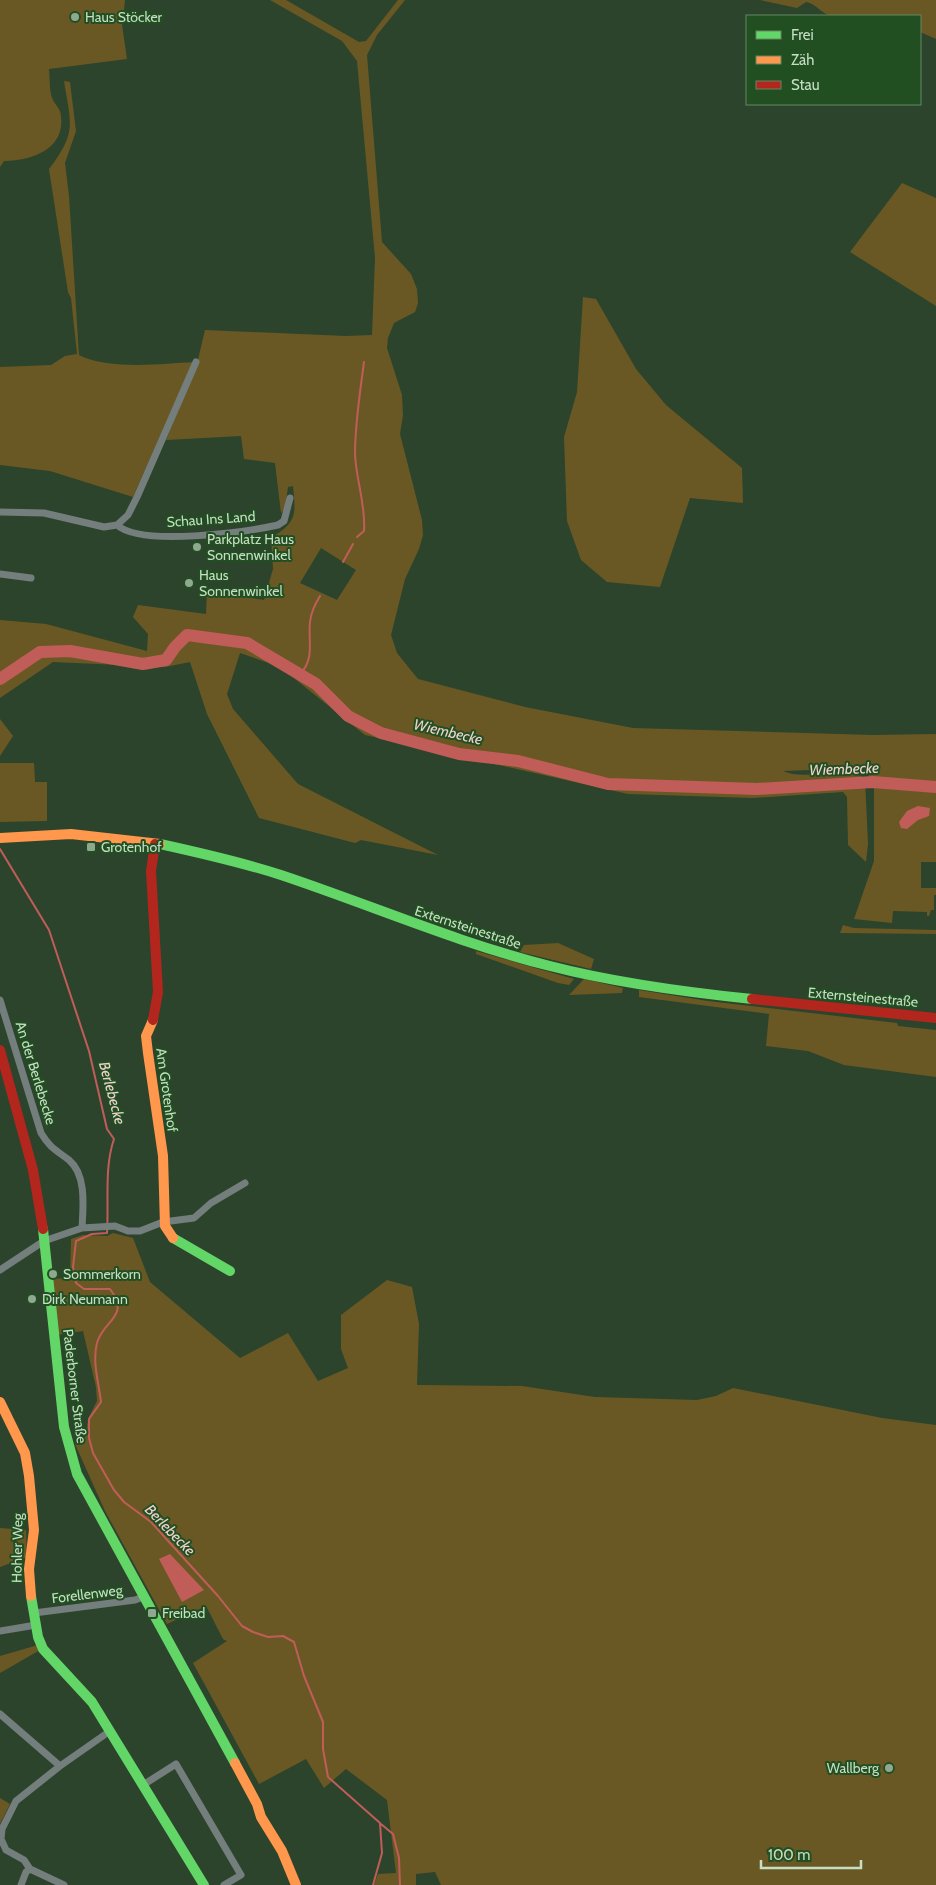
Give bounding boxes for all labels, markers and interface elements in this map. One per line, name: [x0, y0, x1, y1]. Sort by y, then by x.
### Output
place label: Haus Stöcker: [85, 8, 163, 26]
marker: Haus Stöcker: [69, 11, 81, 23]
legend: [746, 15, 921, 105]
text: Frei: [791, 26, 814, 44]
text: Zäh: [791, 51, 814, 69]
text: Stau: [791, 76, 820, 94]
street label: Schau Ins Land: [166, 507, 256, 531]
place label: Parkplatz Haus Sonnenwinkel: [207, 530, 294, 564]
marker: Parkplatz Haus Sonnenwinkel: [191, 541, 203, 553]
place label: Haus Sonnenwinkel: [199, 566, 283, 600]
marker: Haus Sonnenwinkel: [183, 577, 195, 589]
water label: Wiembecke: [412, 715, 484, 749]
water label: Wiembecke: [809, 759, 879, 779]
place label: Grotenhof: [101, 838, 162, 856]
marker: Grotenhof: [85, 841, 97, 853]
street label: Externsteinestraße: [413, 901, 523, 953]
street label: Externsteinestraße: [807, 983, 919, 1011]
street label: An der Berlebecke: [12, 1019, 60, 1127]
street label: Am Grotenhof: [152, 1047, 182, 1134]
water label: Berlebecke: [95, 1060, 129, 1126]
place label: Sommerkorn: [63, 1265, 141, 1283]
marker: Sommerkorn: [47, 1268, 59, 1280]
place label: Dirk Neumann: [42, 1290, 128, 1308]
marker: Dirk Neumann: [26, 1293, 38, 1305]
street label: Paderborner Straße: [59, 1328, 91, 1444]
water label: Berlebecke: [141, 1501, 199, 1559]
street label: Hohler Weg: [7, 1512, 27, 1583]
street label: Forellenweg: [50, 1581, 125, 1607]
place label: Freibad: [162, 1604, 205, 1622]
marker: Freibad: [146, 1607, 158, 1619]
place label: Wallberg: [827, 1759, 880, 1777]
marker: Wallberg: [883, 1762, 895, 1774]
scale bar: [761, 1838, 861, 1870]
text: 100 m: [768, 1846, 810, 1864]

